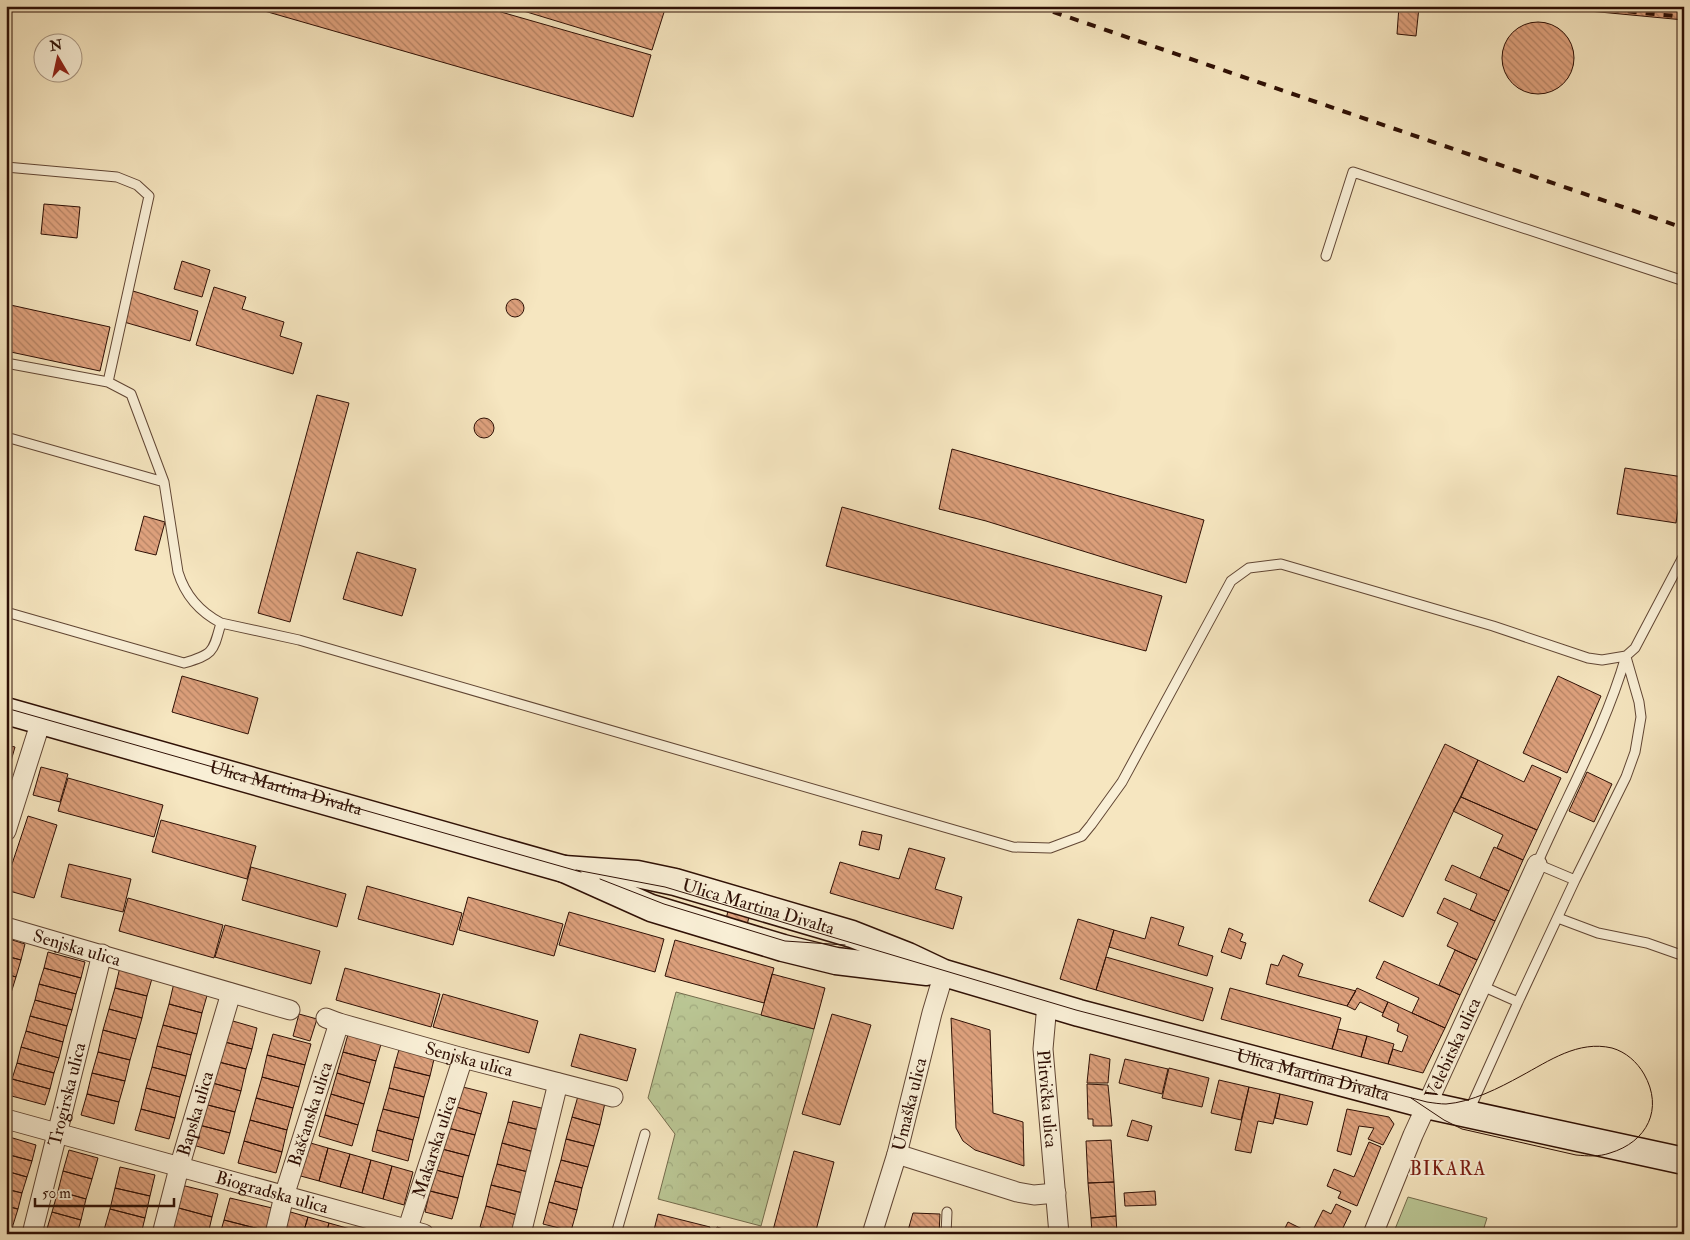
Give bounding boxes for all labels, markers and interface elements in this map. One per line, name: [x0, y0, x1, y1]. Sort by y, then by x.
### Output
north arrow: [32, 32, 82, 82]
text: N: [48, 36, 64, 55]
street label: Ulica Martina Divalta: [207, 755, 365, 821]
street label: Ulica Martina Divalta: [680, 873, 838, 940]
street label: Senjska ulica: [31, 924, 124, 972]
street label: Velebitska ulica: [1419, 993, 1486, 1103]
street label: Senjska ulica: [422, 1036, 516, 1082]
street label: Trogirska ulica: [43, 1039, 91, 1149]
street label: Ulica Martina Divalta: [1233, 1044, 1392, 1106]
street label: Plitvička ulica: [1032, 1049, 1063, 1149]
street label: Umaška ulica: [887, 1055, 932, 1153]
street label: Baščanska ulica: [283, 1058, 338, 1169]
street label: Bapska ulica: [172, 1068, 219, 1159]
street label: Makarska ulica: [407, 1092, 462, 1201]
district label: BIKARA: [1409, 1157, 1487, 1181]
street label: Biogradska ulica: [213, 1166, 332, 1219]
scale bar: [35, 1175, 174, 1207]
text: 50 m: [42, 1184, 71, 1203]

